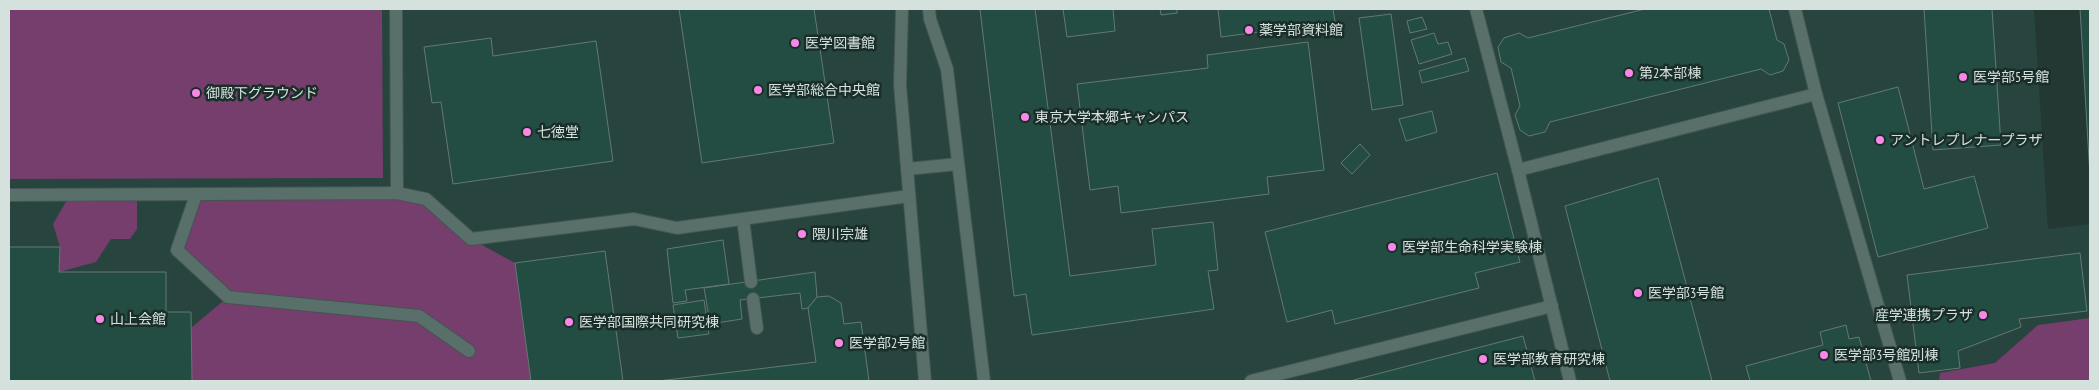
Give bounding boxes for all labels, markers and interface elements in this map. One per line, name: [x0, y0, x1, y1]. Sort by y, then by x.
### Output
place label: 薬学部資料館: [1259, 21, 1343, 39]
marker: 薬学部資料館: [1243, 24, 1255, 36]
place label: 医学図書館: [805, 34, 875, 52]
marker: 医学図書館: [789, 37, 801, 49]
place label: 第2本部棟: [1639, 64, 1701, 82]
marker: 第2本部棟: [1623, 67, 1635, 79]
place label: 医学部5号館: [1973, 68, 2049, 86]
marker: 医学部5号館: [1957, 71, 1969, 83]
place label: 医学部総合中央館: [768, 81, 880, 99]
place label: 御殿下グラウンド: [206, 84, 318, 102]
marker: 医学部総合中央館: [752, 84, 764, 96]
marker: 御殿下グラウンド: [190, 87, 202, 99]
place label: 東京大学本郷キャンパス: [1035, 108, 1189, 126]
marker: 東京大学本郷キャンパス: [1019, 111, 1031, 123]
place label: 七徳堂: [537, 123, 579, 141]
marker: 七徳堂: [521, 126, 533, 138]
place label: アントレプレナープラザ: [1890, 131, 2043, 149]
marker: アントレプレナープラザ: [1874, 134, 1886, 146]
place label: 隈川宗雄: [812, 225, 868, 243]
marker: 隈川宗雄: [796, 228, 808, 240]
place label: 医学部生命科学実験棟: [1402, 238, 1542, 256]
marker: 医学部生命科学実験棟: [1386, 241, 1398, 253]
place label: 医学部3号館: [1648, 284, 1724, 302]
marker: 医学部3号館: [1632, 287, 1644, 299]
place label: 産学連携プラザ: [1875, 306, 1973, 324]
marker: 産学連携プラザ: [1977, 309, 1989, 321]
place label: 山上会館: [110, 310, 166, 328]
marker: 山上会館: [94, 313, 106, 325]
place label: 医学部国際共同研究棟: [579, 313, 719, 331]
marker: 医学部国際共同研究棟: [563, 316, 575, 328]
place label: 医学部2号館: [849, 334, 925, 352]
marker: 医学部2号館: [833, 337, 845, 349]
place label: 医学部3号館別棟: [1834, 346, 1938, 364]
marker: 医学部3号館別棟: [1818, 349, 1830, 361]
place label: 医学部教育研究棟: [1493, 350, 1605, 368]
marker: 医学部教育研究棟: [1477, 353, 1489, 365]

